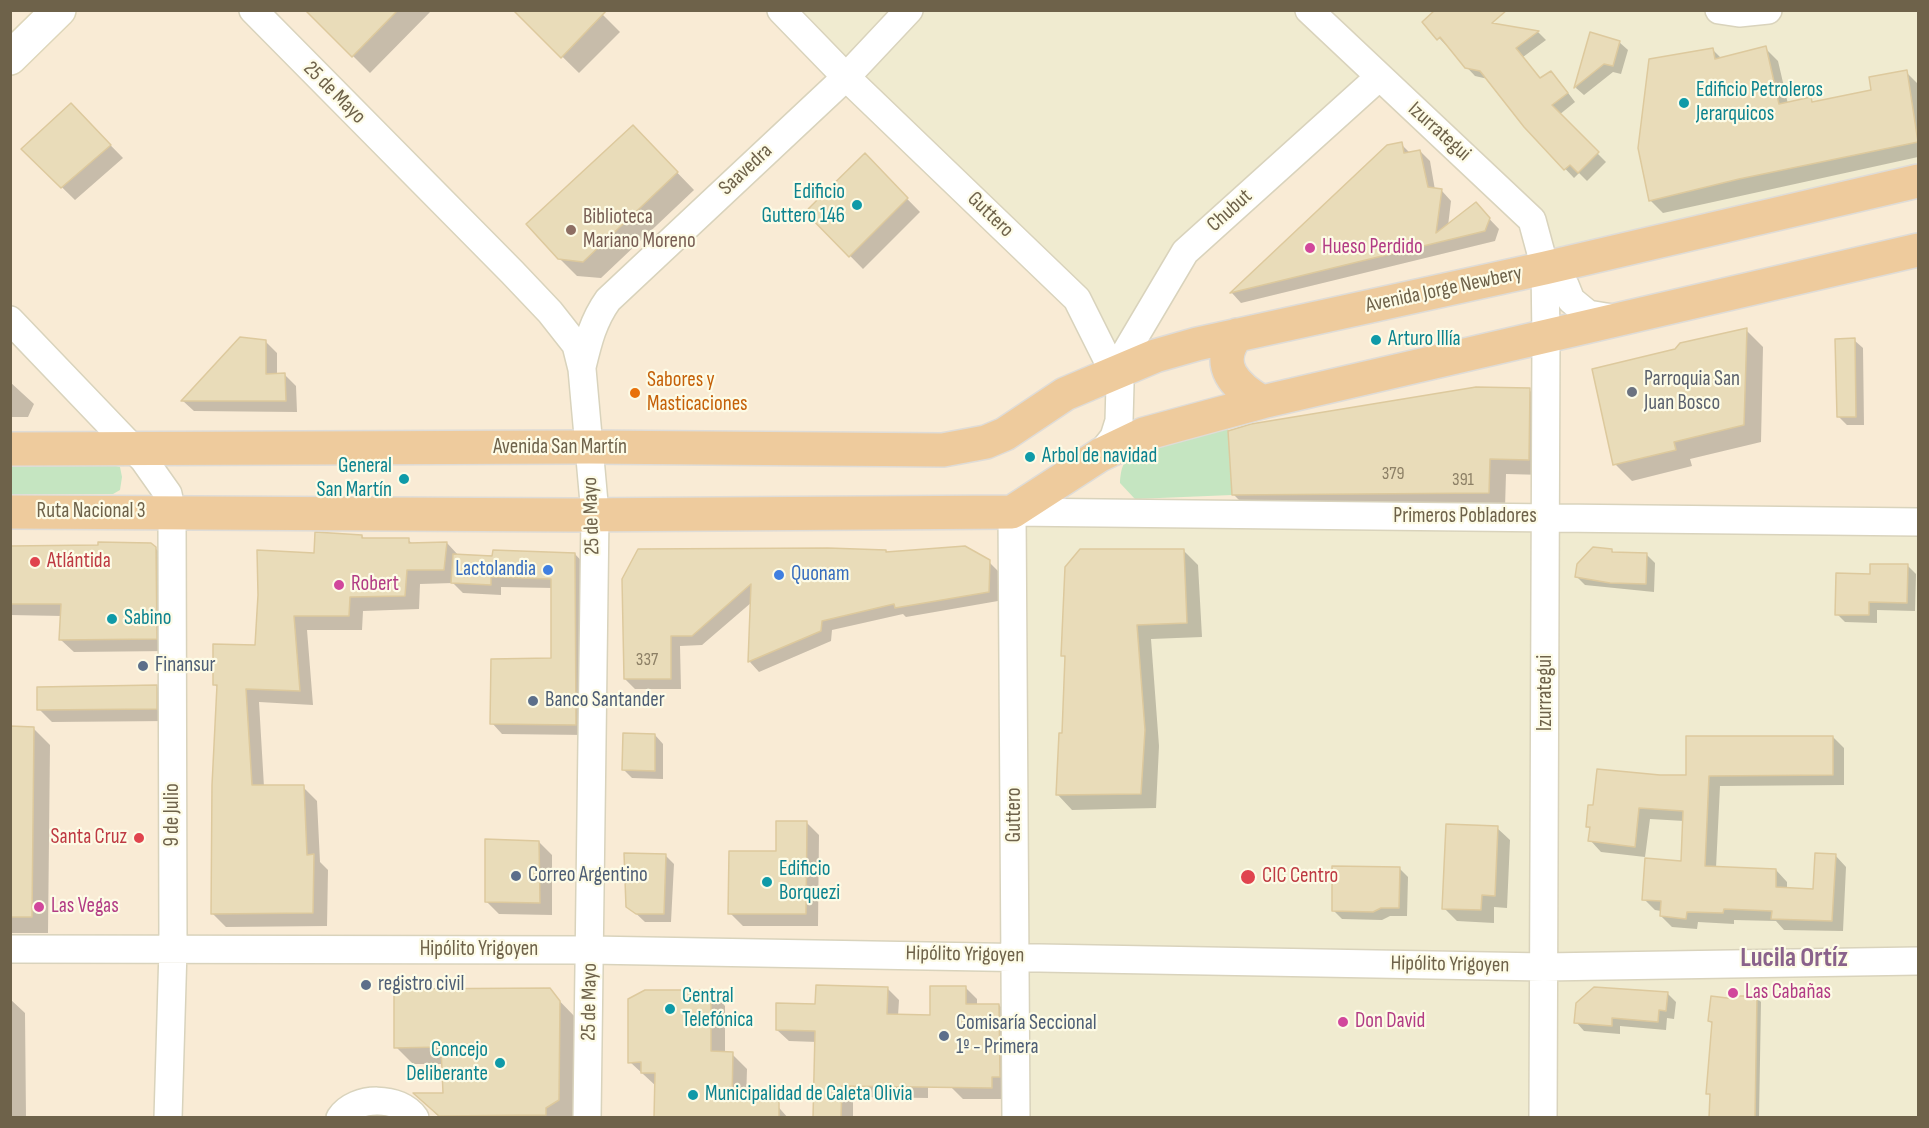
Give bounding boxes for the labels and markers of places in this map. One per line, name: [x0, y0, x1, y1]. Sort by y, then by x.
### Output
place label: Edificio Petroleros Jerarquicos: [1696, 78, 1823, 128]
marker: Edificio Petroleros Jerarquicos: [1677, 96, 1691, 110]
place label: Edificio Guttero 146: [762, 180, 845, 230]
marker: Edificio Guttero 146: [850, 198, 864, 212]
place label: Biblioteca Mariano Moreno: [583, 205, 696, 255]
marker: Biblioteca Mariano Moreno: [564, 223, 578, 237]
place label: Hueso Perdido: [1322, 235, 1423, 261]
marker: Hueso Perdido: [1303, 241, 1317, 255]
place label: Arturo Illía: [1388, 327, 1461, 353]
marker: Arturo Illía: [1369, 333, 1383, 347]
place label: Parroquia San Juan Bosco: [1644, 367, 1740, 417]
place label: Sabores y Masticaciones: [647, 368, 748, 418]
marker: Parroquia San Juan Bosco: [1625, 385, 1639, 399]
marker: Sabores y Masticaciones: [628, 386, 642, 400]
place label: Arbol de navidad: [1042, 444, 1157, 470]
marker: Arbol de navidad: [1023, 450, 1037, 464]
place label: General San Martín: [316, 454, 392, 504]
marker: General San Martín: [397, 472, 411, 486]
place label: Atlántida: [47, 549, 111, 575]
marker: Atlántida: [28, 555, 42, 569]
place label: Lactolandia: [455, 557, 536, 583]
place label: Quonam: [791, 562, 849, 588]
marker: Lactolandia: [541, 563, 555, 577]
marker: Quonam: [772, 568, 786, 582]
place label: Robert: [351, 572, 399, 598]
marker: Robert: [332, 578, 346, 592]
place label: Sabino: [124, 606, 171, 632]
marker: Sabino: [105, 612, 119, 626]
place label: Finansur: [155, 653, 216, 679]
marker: Finansur: [136, 659, 150, 673]
place label: Banco Santander: [545, 688, 665, 714]
marker: Banco Santander: [526, 694, 540, 708]
place label: Santa Cruz: [51, 825, 127, 851]
marker: Santa Cruz: [132, 831, 146, 845]
place label: Edificio Borquezi: [779, 857, 840, 907]
place label: Correo Argentino: [528, 863, 648, 889]
place label: CIC Centro: [1262, 864, 1338, 890]
marker: CIC Centro: [1239, 868, 1257, 886]
marker: Correo Argentino: [509, 869, 523, 883]
marker: Edificio Borquezi: [760, 875, 774, 889]
place label: Las Vegas: [51, 894, 119, 920]
marker: Las Vegas: [32, 900, 46, 914]
place label: registro civil: [378, 972, 464, 998]
marker: registro civil: [359, 978, 373, 992]
place label: Las Cabañas: [1745, 980, 1831, 1006]
place label: Central Telefónica: [682, 984, 753, 1034]
marker: Las Cabañas: [1726, 986, 1740, 1000]
marker: Central Telefónica: [663, 1002, 677, 1016]
place label: Don David: [1355, 1009, 1425, 1035]
place label: Comisaría Seccional 1º - Primera: [956, 1011, 1097, 1061]
marker: Don David: [1336, 1015, 1350, 1029]
marker: Comisaría Seccional 1º - Primera: [937, 1029, 951, 1043]
place label: Concejo Deliberante: [406, 1038, 488, 1088]
marker: Concejo Deliberante: [493, 1056, 507, 1070]
place label: Municipalidad de Caleta Olivia: [705, 1082, 913, 1108]
marker: Municipalidad de Caleta Olivia: [686, 1088, 700, 1102]

